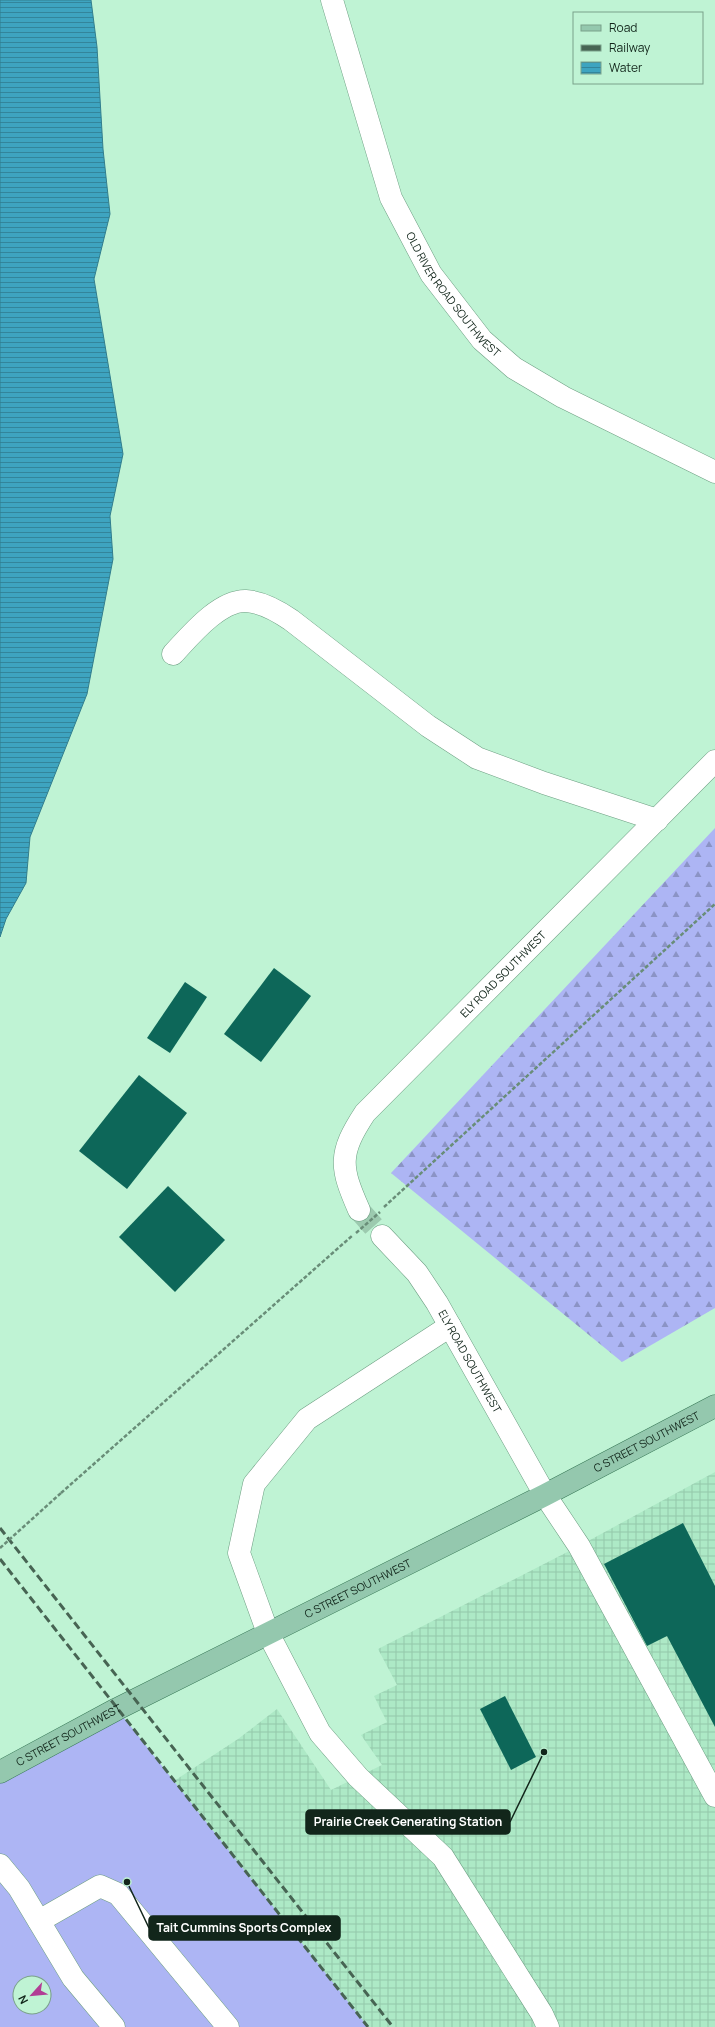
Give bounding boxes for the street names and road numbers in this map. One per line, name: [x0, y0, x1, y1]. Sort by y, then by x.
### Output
street label: OLD RIVER ROAD SOUTHWEST: [403, 229, 504, 360]
street label: ELY ROAD SOUTHWEST: [456, 927, 549, 1020]
street label: ELY ROAD SOUTHWEST: [435, 1307, 506, 1416]
street label: C STREET SOUTHWEST: [591, 1407, 702, 1475]
street label: C STREET SOUTHWEST: [302, 1555, 414, 1621]
street label: C STREET SOUTHWEST: [13, 1700, 124, 1769]

